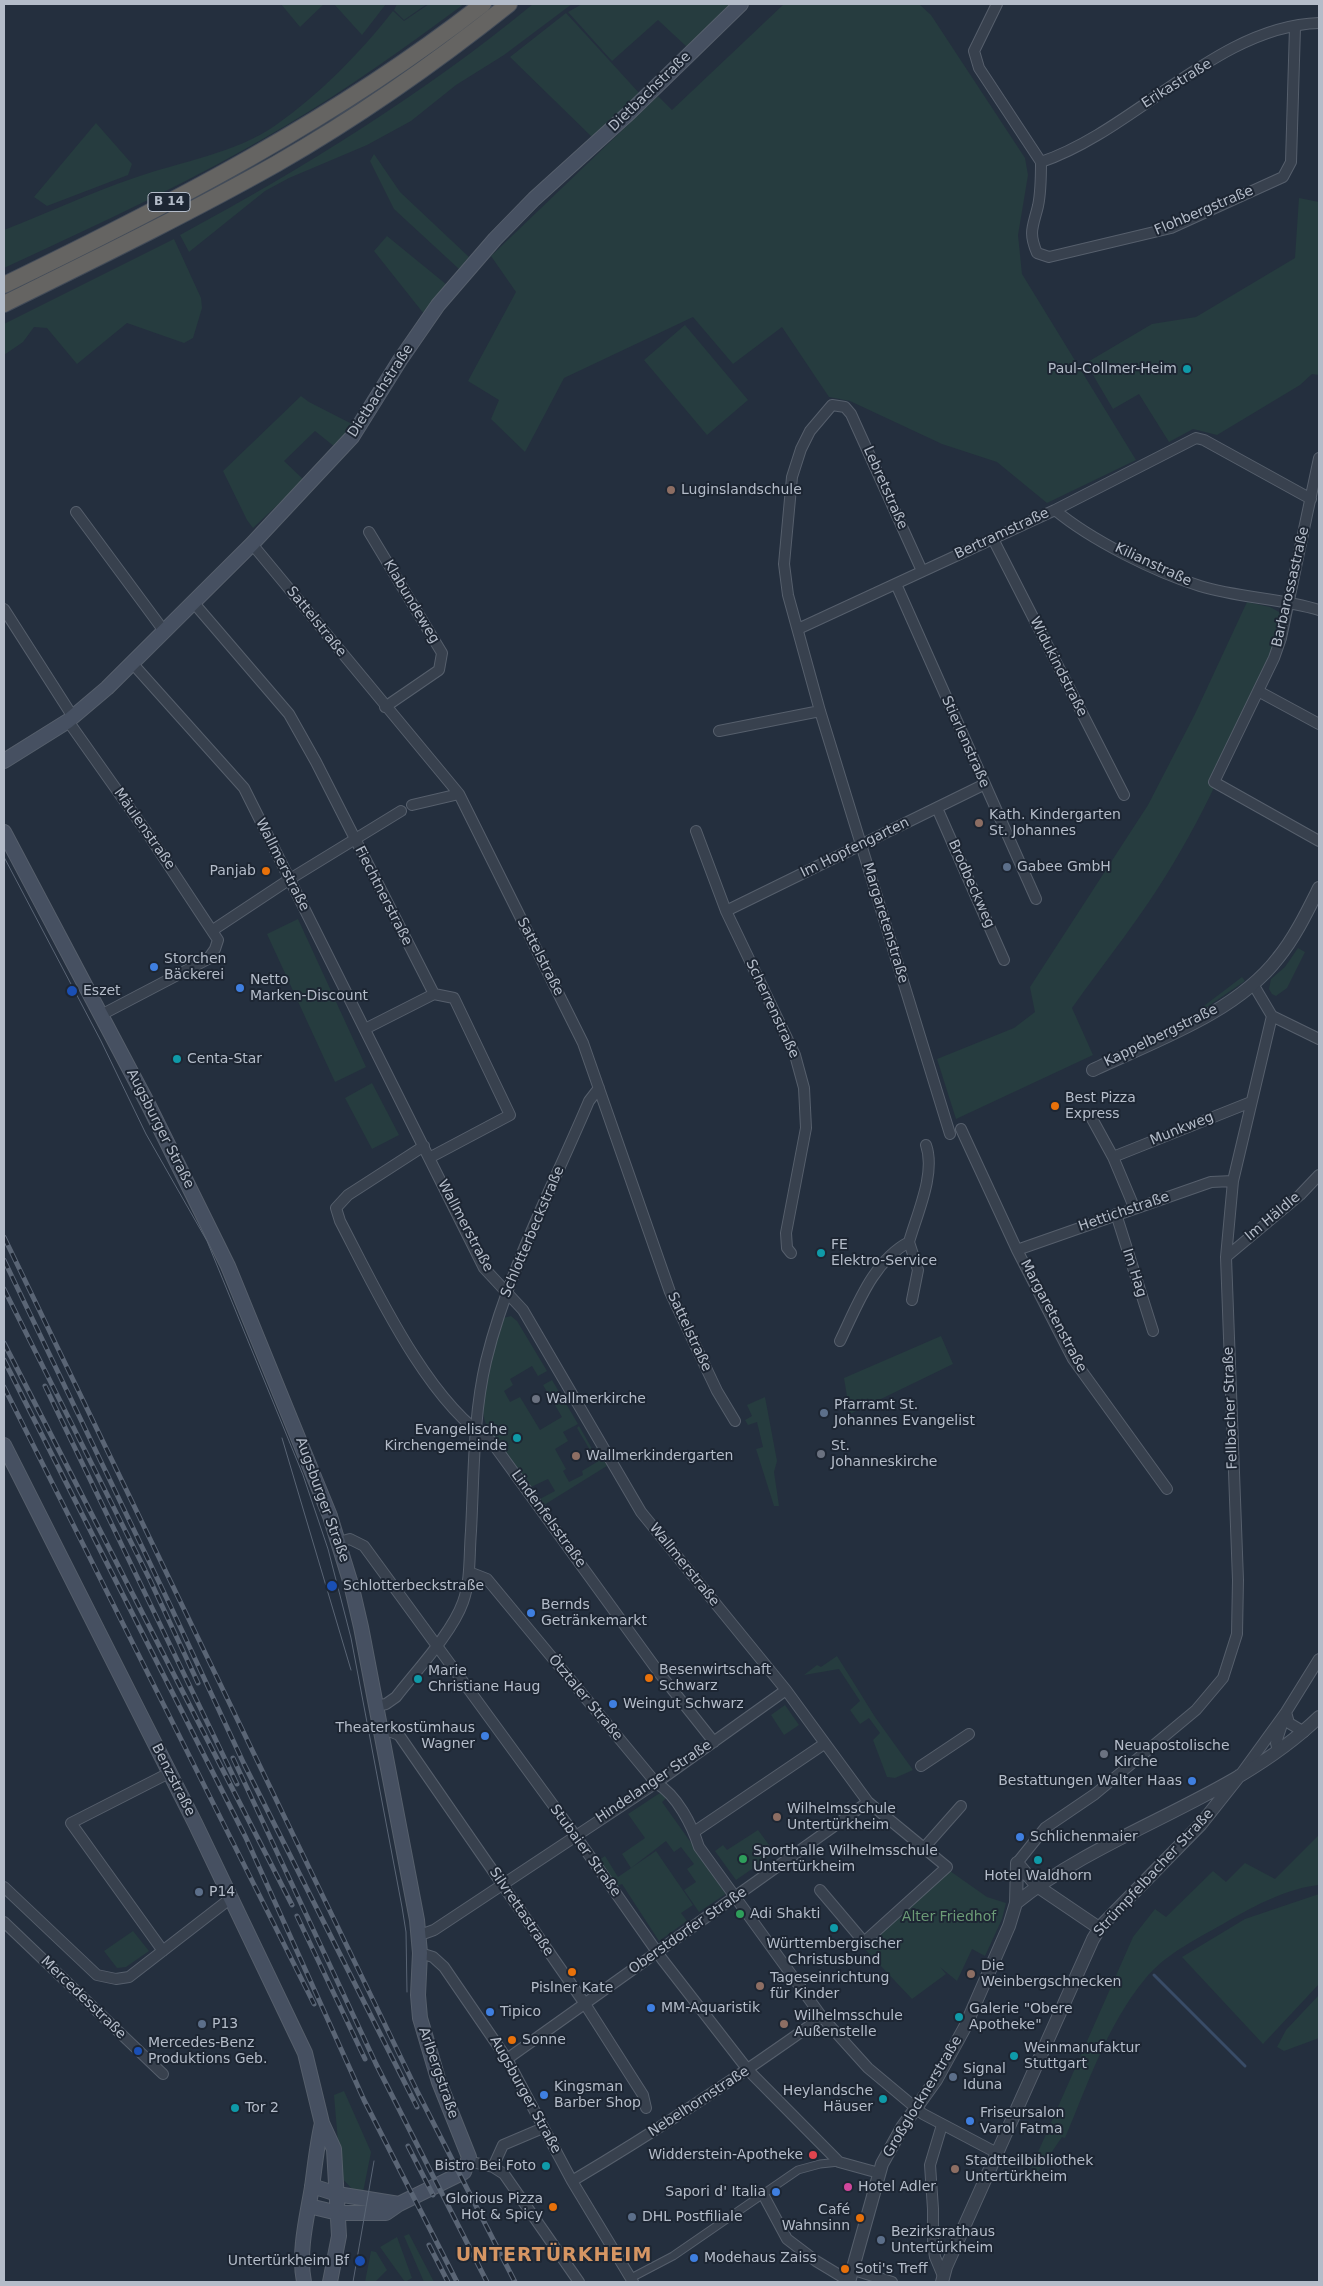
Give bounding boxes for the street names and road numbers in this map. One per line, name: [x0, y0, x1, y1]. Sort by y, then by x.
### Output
street label: Dietbachstraße: [606, 49, 694, 135]
street label: Erikastraße: [1139, 56, 1215, 112]
street label: Flohbergstraße: [1152, 183, 1256, 239]
road number: B 14: [148, 192, 190, 212]
street label: Dietbachstraße: [345, 341, 417, 441]
street label: Lebretstraße: [859, 444, 911, 532]
street label: Bertramstraße: [952, 505, 1052, 563]
street label: Barbarossastraße: [1269, 525, 1313, 649]
street label: Kilianstraße: [1112, 540, 1194, 590]
street label: Klabundeweg: [379, 557, 443, 647]
street label: Sattelstraße: [283, 583, 349, 661]
street label: Widukindstraße: [1026, 614, 1090, 720]
street label: Stierlenstraße: [937, 694, 993, 790]
street label: Mäulenstraße: [110, 785, 178, 873]
street label: Im Hopfengarten: [798, 814, 912, 882]
street label: Wallmerstraße: [251, 816, 313, 914]
street label: Brodbeckweg: [944, 837, 998, 931]
street label: Fiechtnerstraße: [351, 843, 415, 949]
street label: Margaretenstraße: [859, 861, 911, 985]
street label: Sattelstraße: [513, 915, 567, 999]
street label: Scherrenstraße: [742, 957, 802, 1061]
street label: Kappelbergstraße: [1101, 1001, 1221, 1071]
street label: Augsburger Straße: [123, 1066, 197, 1192]
street label: Munkweg: [1148, 1109, 1216, 1149]
street label: Schlotterbeckstraße: [498, 1164, 568, 1300]
street label: Wallmerstraße: [434, 1177, 496, 1275]
street label: Hettichstraße: [1076, 1189, 1172, 1235]
street label: Im Häldle: [1242, 1189, 1304, 1245]
street label: Im Hag: [1118, 1247, 1150, 1299]
street label: Margaretenstraße: [1016, 1257, 1090, 1375]
street label: Sattelstraße: [663, 1290, 715, 1374]
street label: Fellbacher Straße: [1220, 1346, 1242, 1470]
street label: Augsburger Straße: [292, 1435, 352, 1565]
street label: Lindenfelsstraße: [507, 1467, 589, 1571]
street label: Wallmerstraße: [645, 1520, 723, 1610]
street label: Ötztaler Straße: [544, 1652, 626, 1744]
street label: Hindelanger Straße: [593, 1737, 715, 1827]
street label: Benzstraße: [148, 1741, 198, 1819]
street label: Stubaier Straße: [546, 1802, 624, 1900]
street label: Strümpfelbacher Straße: [1091, 1806, 1217, 1940]
street label: Silvrettastraße: [485, 1865, 557, 1959]
street label: Oberstdorfer Straße: [626, 1884, 750, 1978]
street label: Mercedesstraße: [37, 1953, 129, 2043]
street label: Arlbergstraße: [414, 2025, 462, 2121]
street label: Augsburger Straße: [486, 2033, 564, 2157]
street label: Großglocknerstraße: [880, 2033, 966, 2161]
street label: Nebelhornstraße: [645, 2063, 753, 2141]

